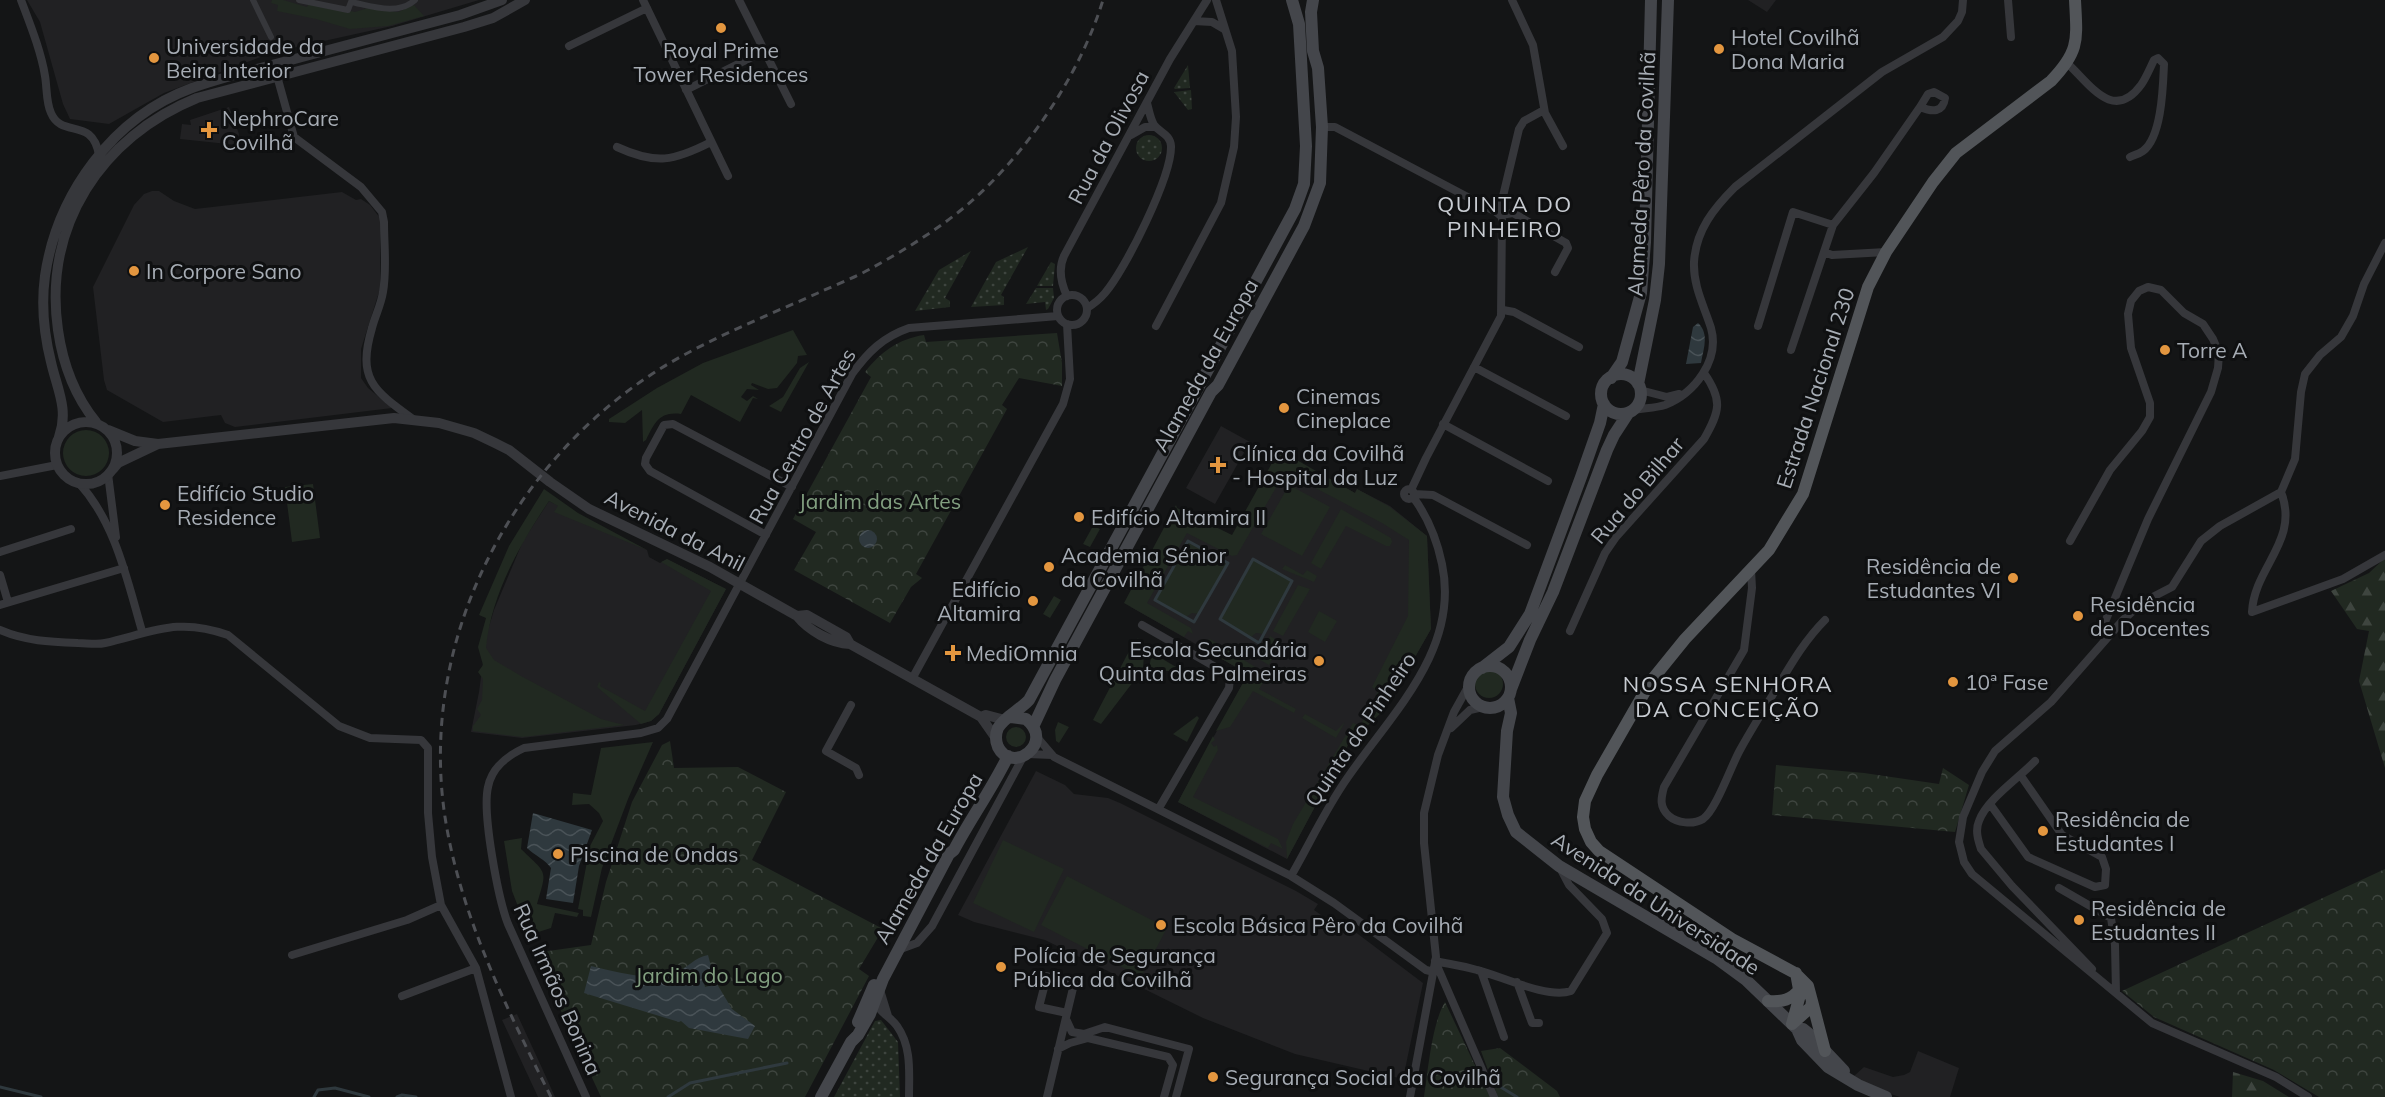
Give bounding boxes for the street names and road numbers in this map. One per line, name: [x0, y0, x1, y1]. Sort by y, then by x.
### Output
street label: Alameda Pêro da Covilhã: [1622, 51, 1660, 297]
street label: Rua da Olivosa: [1062, 66, 1154, 208]
street label: Alameda da Europa: [1147, 274, 1263, 456]
street label: Estrada Nacional 230: [1770, 284, 1860, 492]
street label: Rua Centro de Artes: [743, 344, 861, 528]
street label: Rua do Bilhar: [1585, 431, 1689, 549]
street label: Avenida da Anil: [601, 484, 749, 576]
street label: Quinta do Pinheiro: [1299, 647, 1421, 811]
street label: Alameda da Europa: [868, 768, 988, 948]
street label: Avenida da Universidade: [1547, 826, 1765, 980]
street label: Rua Irmãos Bonina: [508, 899, 608, 1079]

